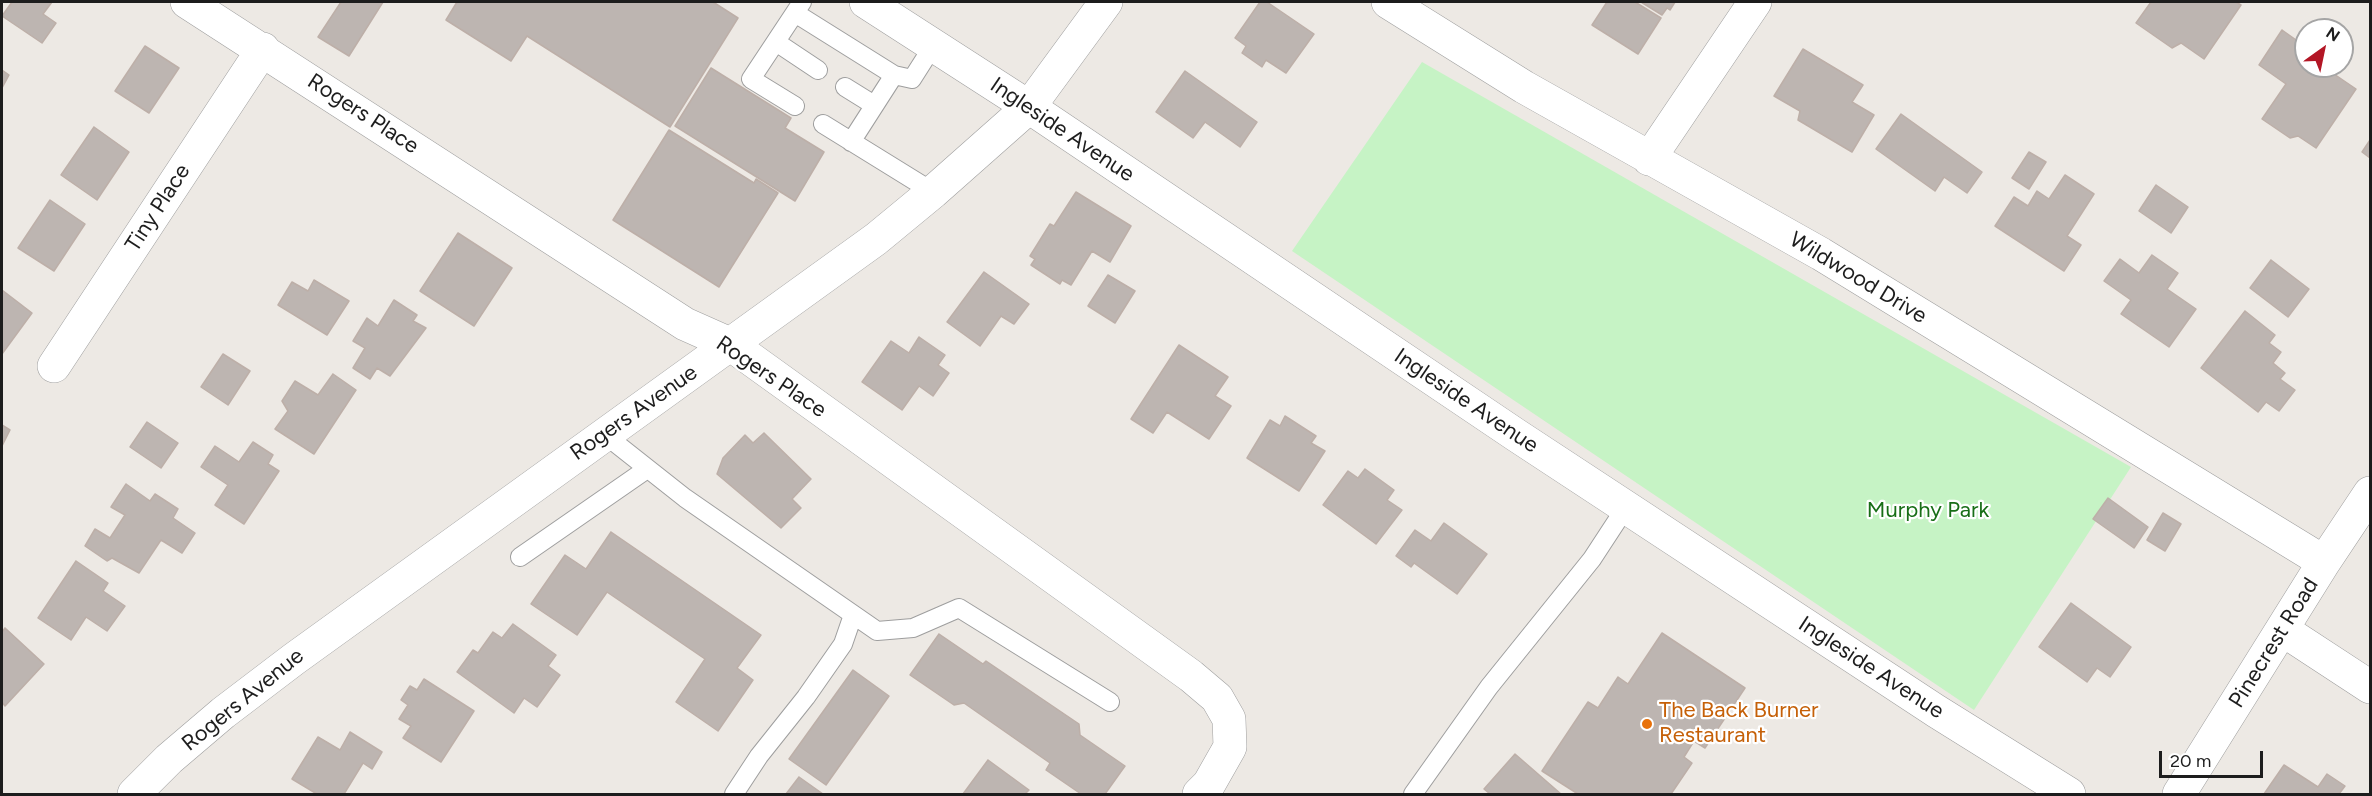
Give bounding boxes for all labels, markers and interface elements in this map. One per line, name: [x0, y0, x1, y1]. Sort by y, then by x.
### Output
north arrow: [2294, 18, 2354, 78]
text: N: [2323, 23, 2343, 45]
street label: Rogers Place: [302, 68, 424, 160]
street label: Ingleside Avenue: [985, 72, 1139, 188]
street label: Tiny Place: [120, 159, 196, 257]
street label: Wildwood Drive: [1784, 227, 1932, 329]
street label: Rogers Place: [711, 330, 831, 424]
street label: Ingleside Avenue: [1389, 343, 1543, 459]
street label: Rogers Avenue: [565, 359, 703, 467]
park label: Murphy Park: [1867, 498, 1989, 524]
street label: Pinecrest Road: [2224, 573, 2324, 713]
street label: Ingleside Avenue: [1793, 611, 1949, 725]
street label: Rogers Avenue: [177, 643, 309, 757]
place label: The Back Burner Restaurant: [1659, 698, 1818, 750]
marker: The Back Burner Restaurant: [1640, 717, 1654, 731]
scale bar: [2162, 739, 2266, 777]
text: 20 m: [2170, 750, 2211, 772]

